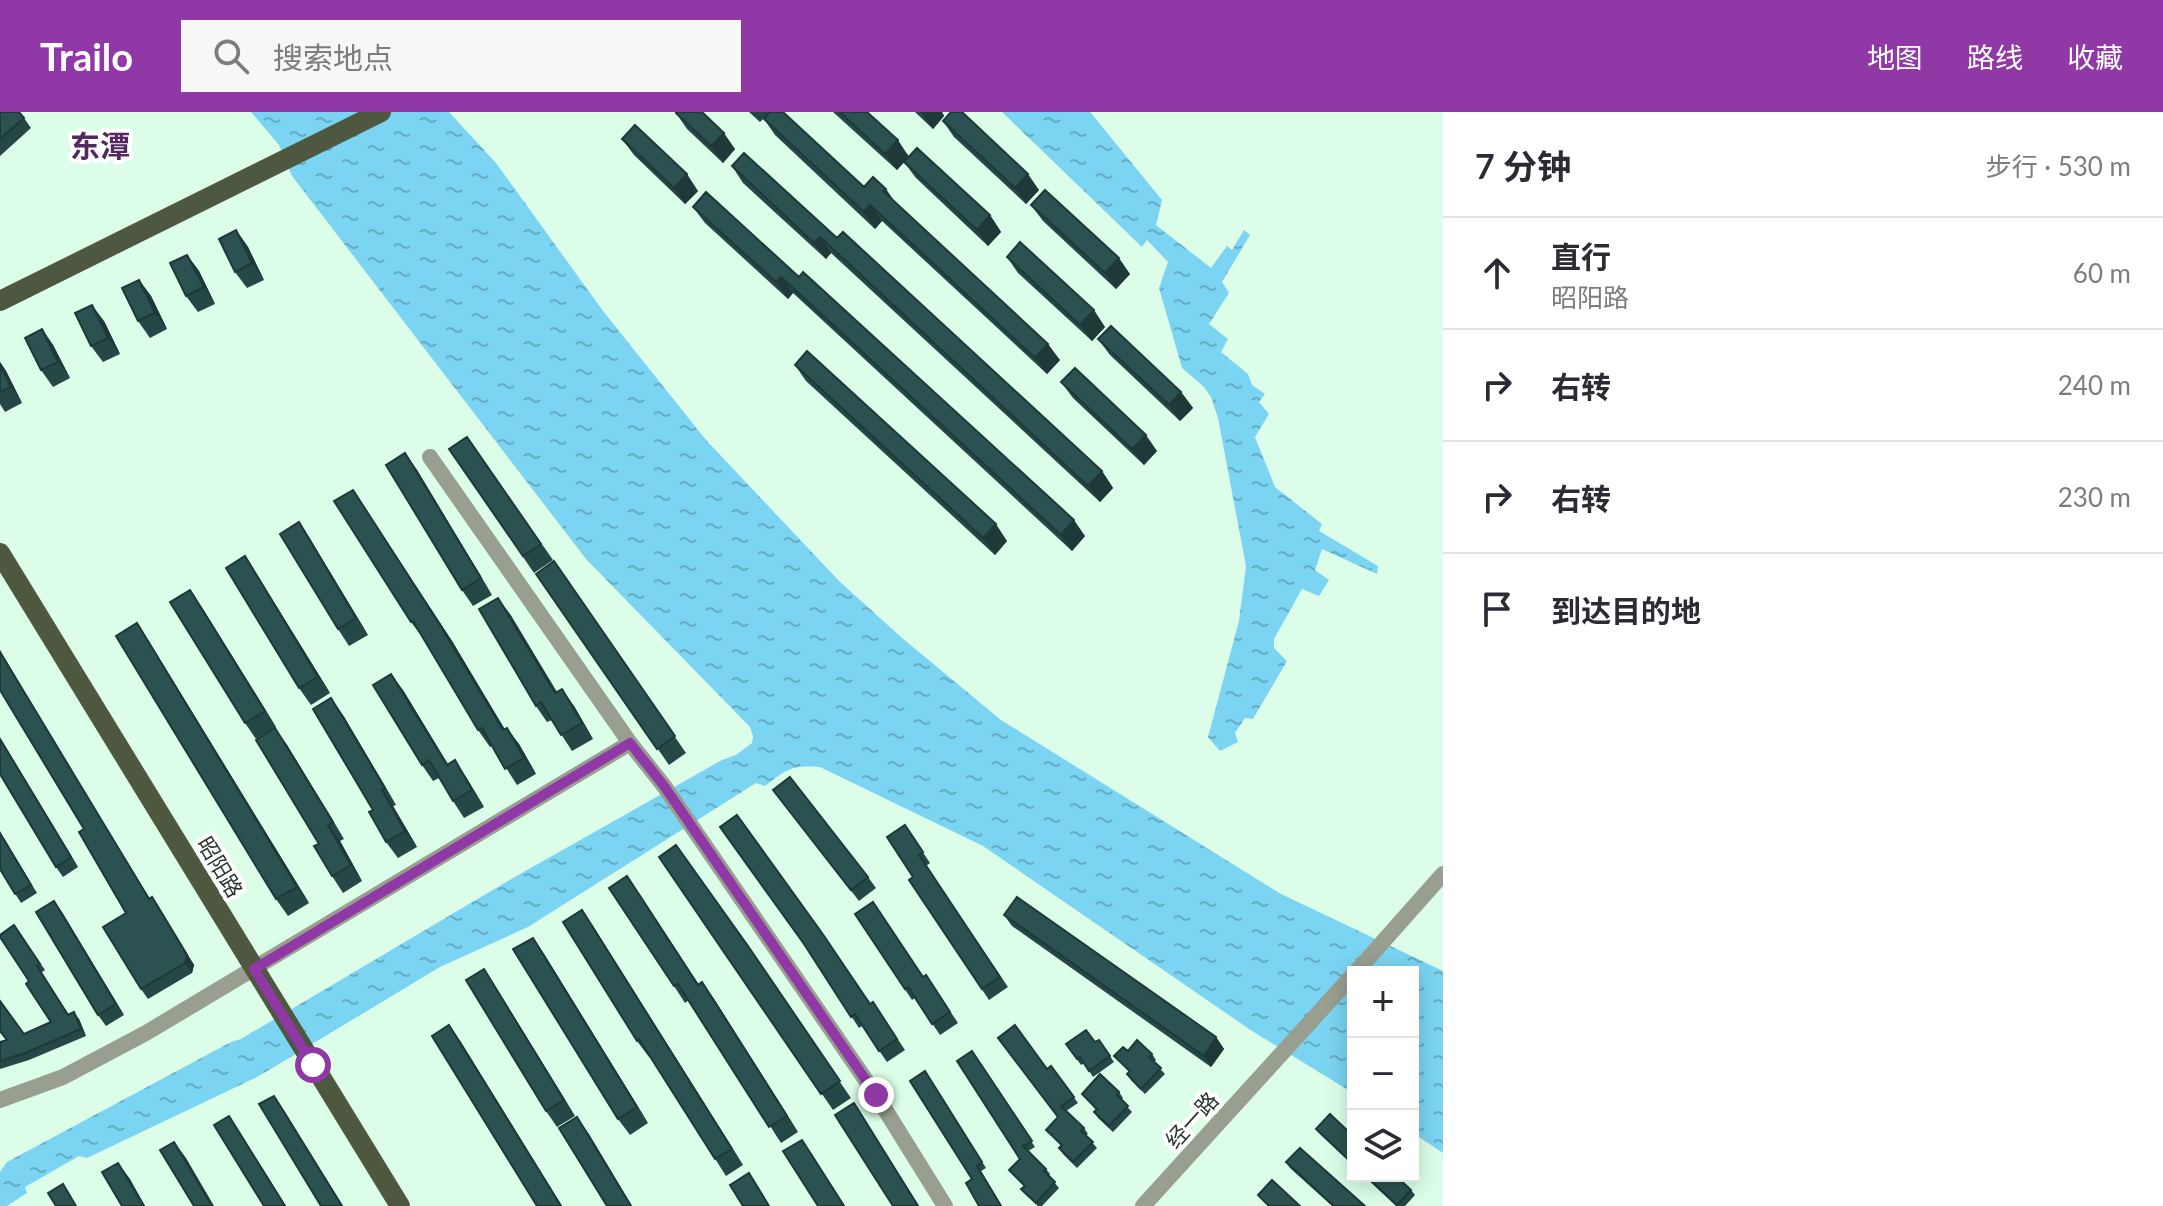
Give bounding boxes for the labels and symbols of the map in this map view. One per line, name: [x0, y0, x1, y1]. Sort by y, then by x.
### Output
district label: 东潭: [70, 127, 130, 163]
street label: 昭阳路: [192, 831, 249, 902]
route start: [295, 1047, 331, 1083]
route end: [858, 1077, 894, 1113]
street label: 经一路: [1160, 1086, 1224, 1153]

